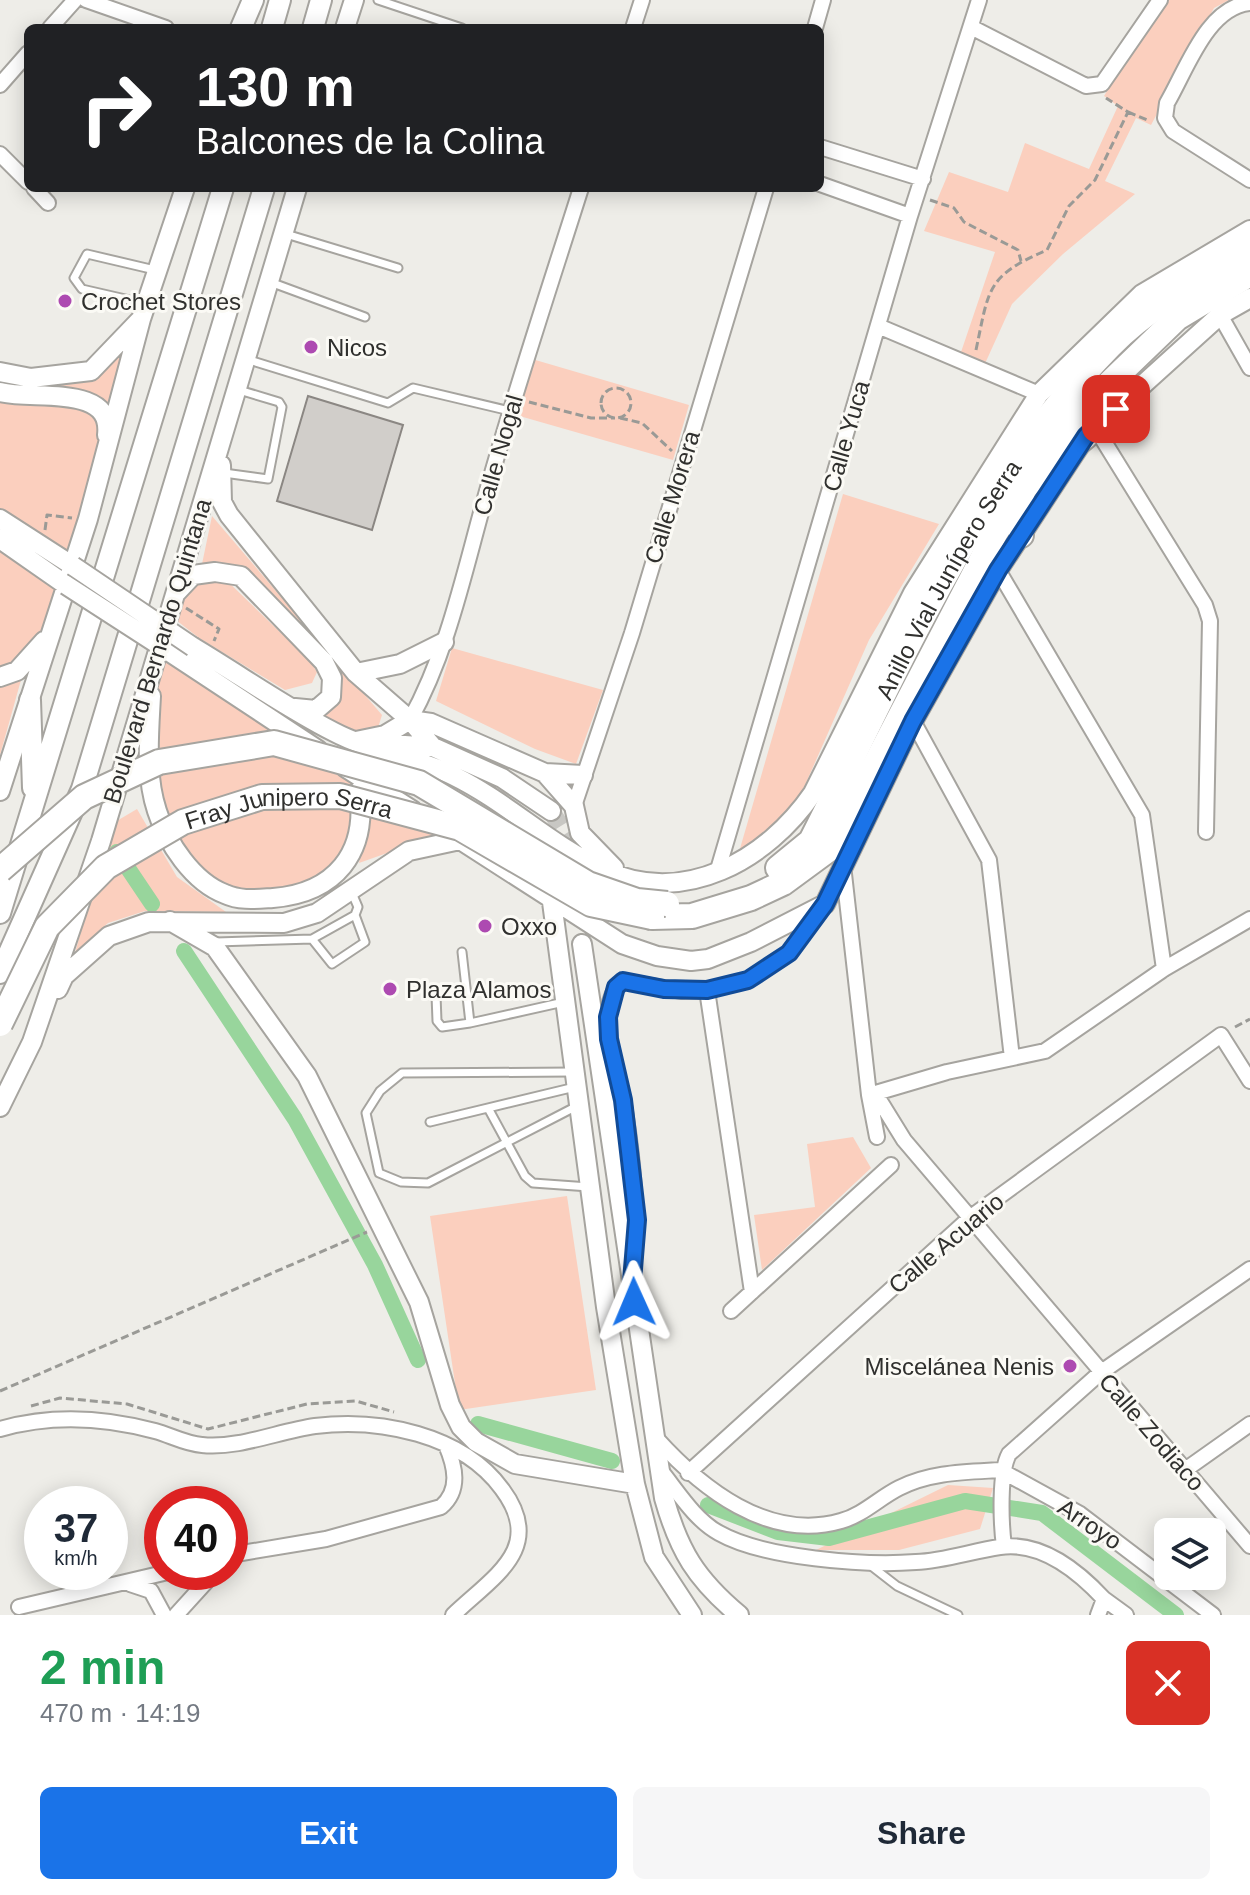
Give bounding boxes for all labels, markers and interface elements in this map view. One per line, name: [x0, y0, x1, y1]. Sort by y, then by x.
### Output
text: 130 m: [196, 55, 355, 118]
icon: right: [64, 56, 168, 160]
text: Balcones de la Colina: [196, 121, 544, 162]
place label: Crochet Stores: [81, 288, 241, 315]
marker: Crochet Stores: [56, 292, 74, 310]
place label: Nicos: [327, 334, 387, 361]
marker: Nicos: [302, 338, 320, 356]
pin: [1082, 375, 1150, 443]
street label: Calle Yuca: [817, 377, 875, 495]
icon: arrive: [1094, 387, 1138, 431]
street label: Calle Nogal: [468, 392, 528, 518]
street label: Calle Morera: [639, 427, 705, 567]
street label: Anillo Vial Junípero Serra: [870, 454, 1026, 704]
street label: Boulevard Bernardo Quintana: [98, 495, 217, 807]
street label: Fray Junipero Serra: [182, 782, 396, 834]
place label: Oxxo: [501, 913, 557, 940]
marker: Oxxo: [476, 917, 494, 935]
place label: Plaza Alamos: [406, 976, 551, 1003]
marker: Plaza Alamos: [381, 980, 399, 998]
street label: Calle Acuario: [883, 1187, 1009, 1299]
position arrow: [592, 1260, 676, 1344]
place label: Miscelánea Nenis: [865, 1353, 1054, 1380]
marker: Miscelánea Nenis: [1061, 1357, 1079, 1375]
street label: Calle Zodiaco: [1094, 1368, 1210, 1496]
speed limit sign: 40: [144, 1486, 248, 1590]
street label: Arroyo: [1053, 1493, 1127, 1555]
text: 37: [54, 1506, 98, 1550]
map controls: [1154, 1518, 1226, 1590]
button: layers: [1154, 1518, 1226, 1590]
text: km/h: [54, 1547, 98, 1569]
text: 2 min: [40, 1641, 165, 1694]
button: close: [1126, 1641, 1210, 1725]
text: 470 m · 14:19: [40, 1698, 200, 1728]
button: Exit: [40, 1787, 617, 1879]
button: Share: [633, 1787, 1210, 1879]

